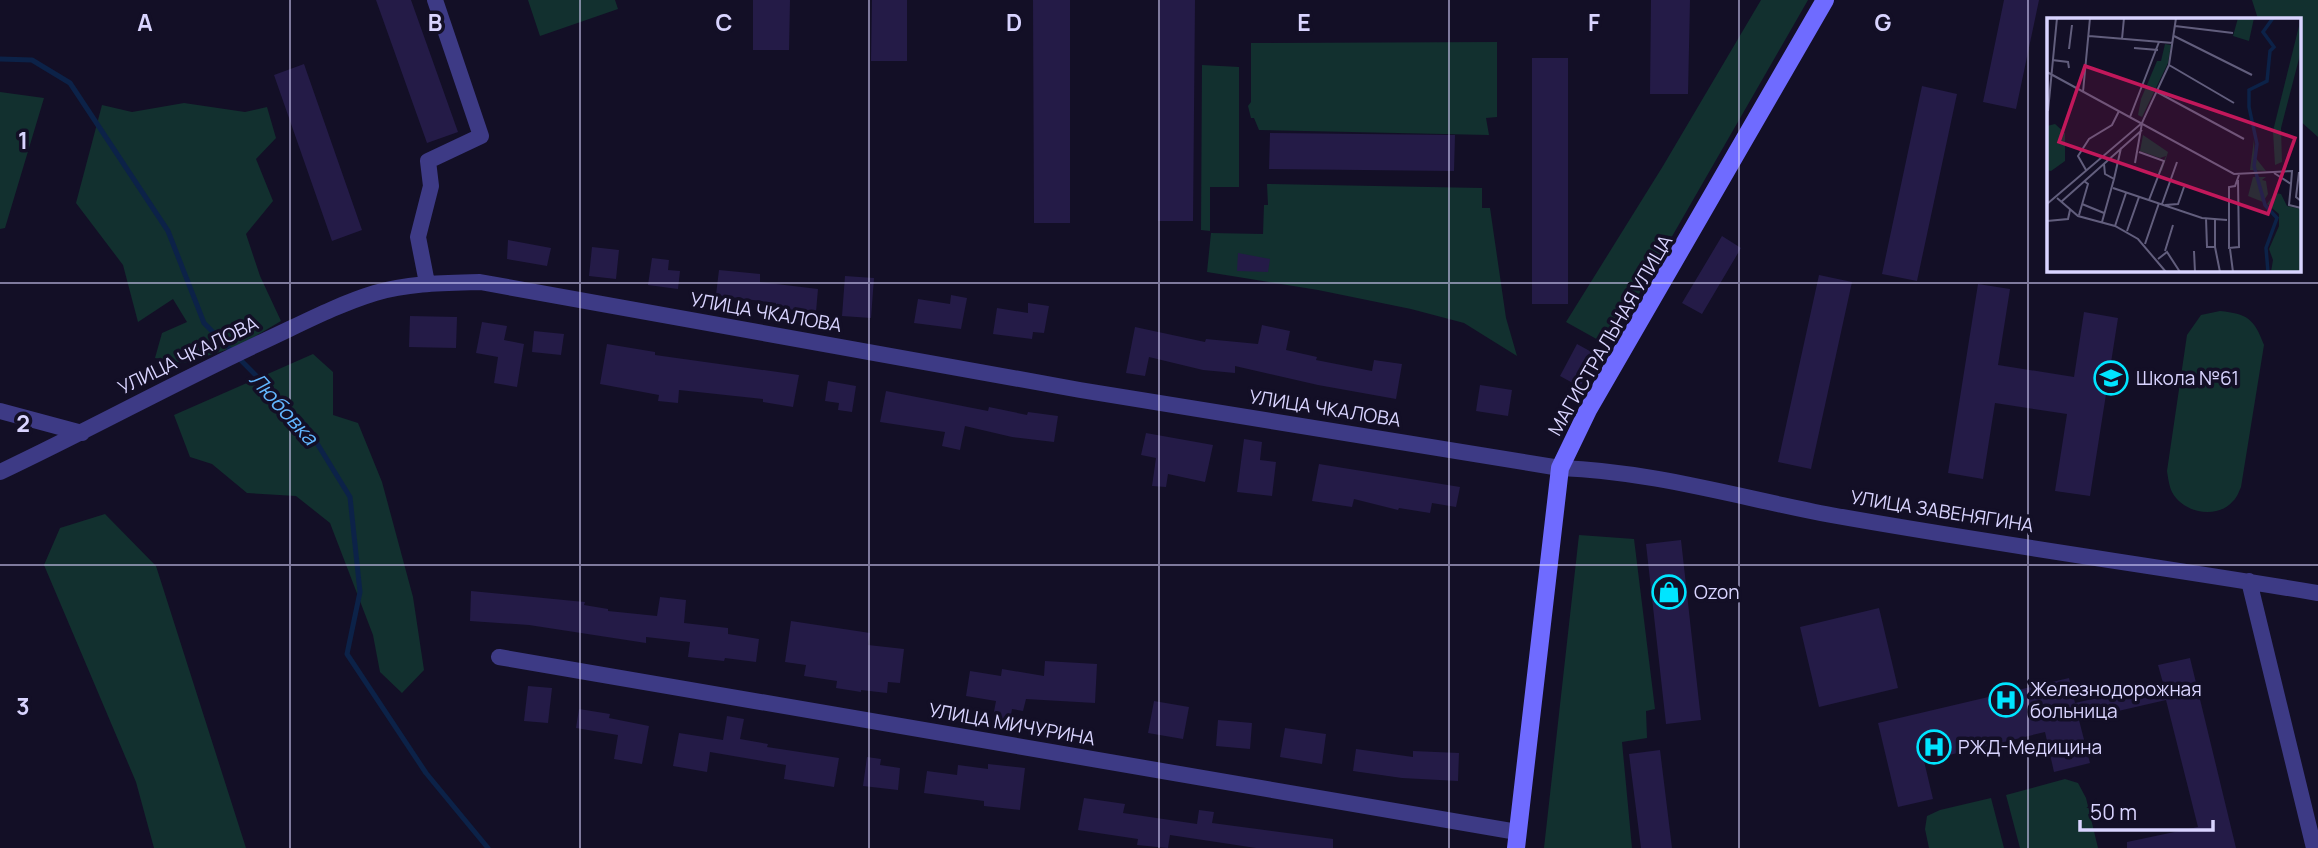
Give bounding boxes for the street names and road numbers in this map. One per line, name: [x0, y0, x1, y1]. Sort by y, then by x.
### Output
street label: МАГИСТРАЛЬНАЯ УЛИЦА: [1542, 230, 1678, 440]
street label: УЛИЦА ЧКАЛОВА: [688, 286, 844, 338]
street label: УЛИЦА ЧКАЛОВА: [113, 310, 263, 400]
street label: УЛИЦА ЧКАЛОВА: [1247, 383, 1403, 433]
street label: УЛИЦА ЗАВЕНЯГИНА: [1849, 484, 2035, 538]
street label: УЛИЦА МИЧУРИНА: [927, 697, 1097, 751]

